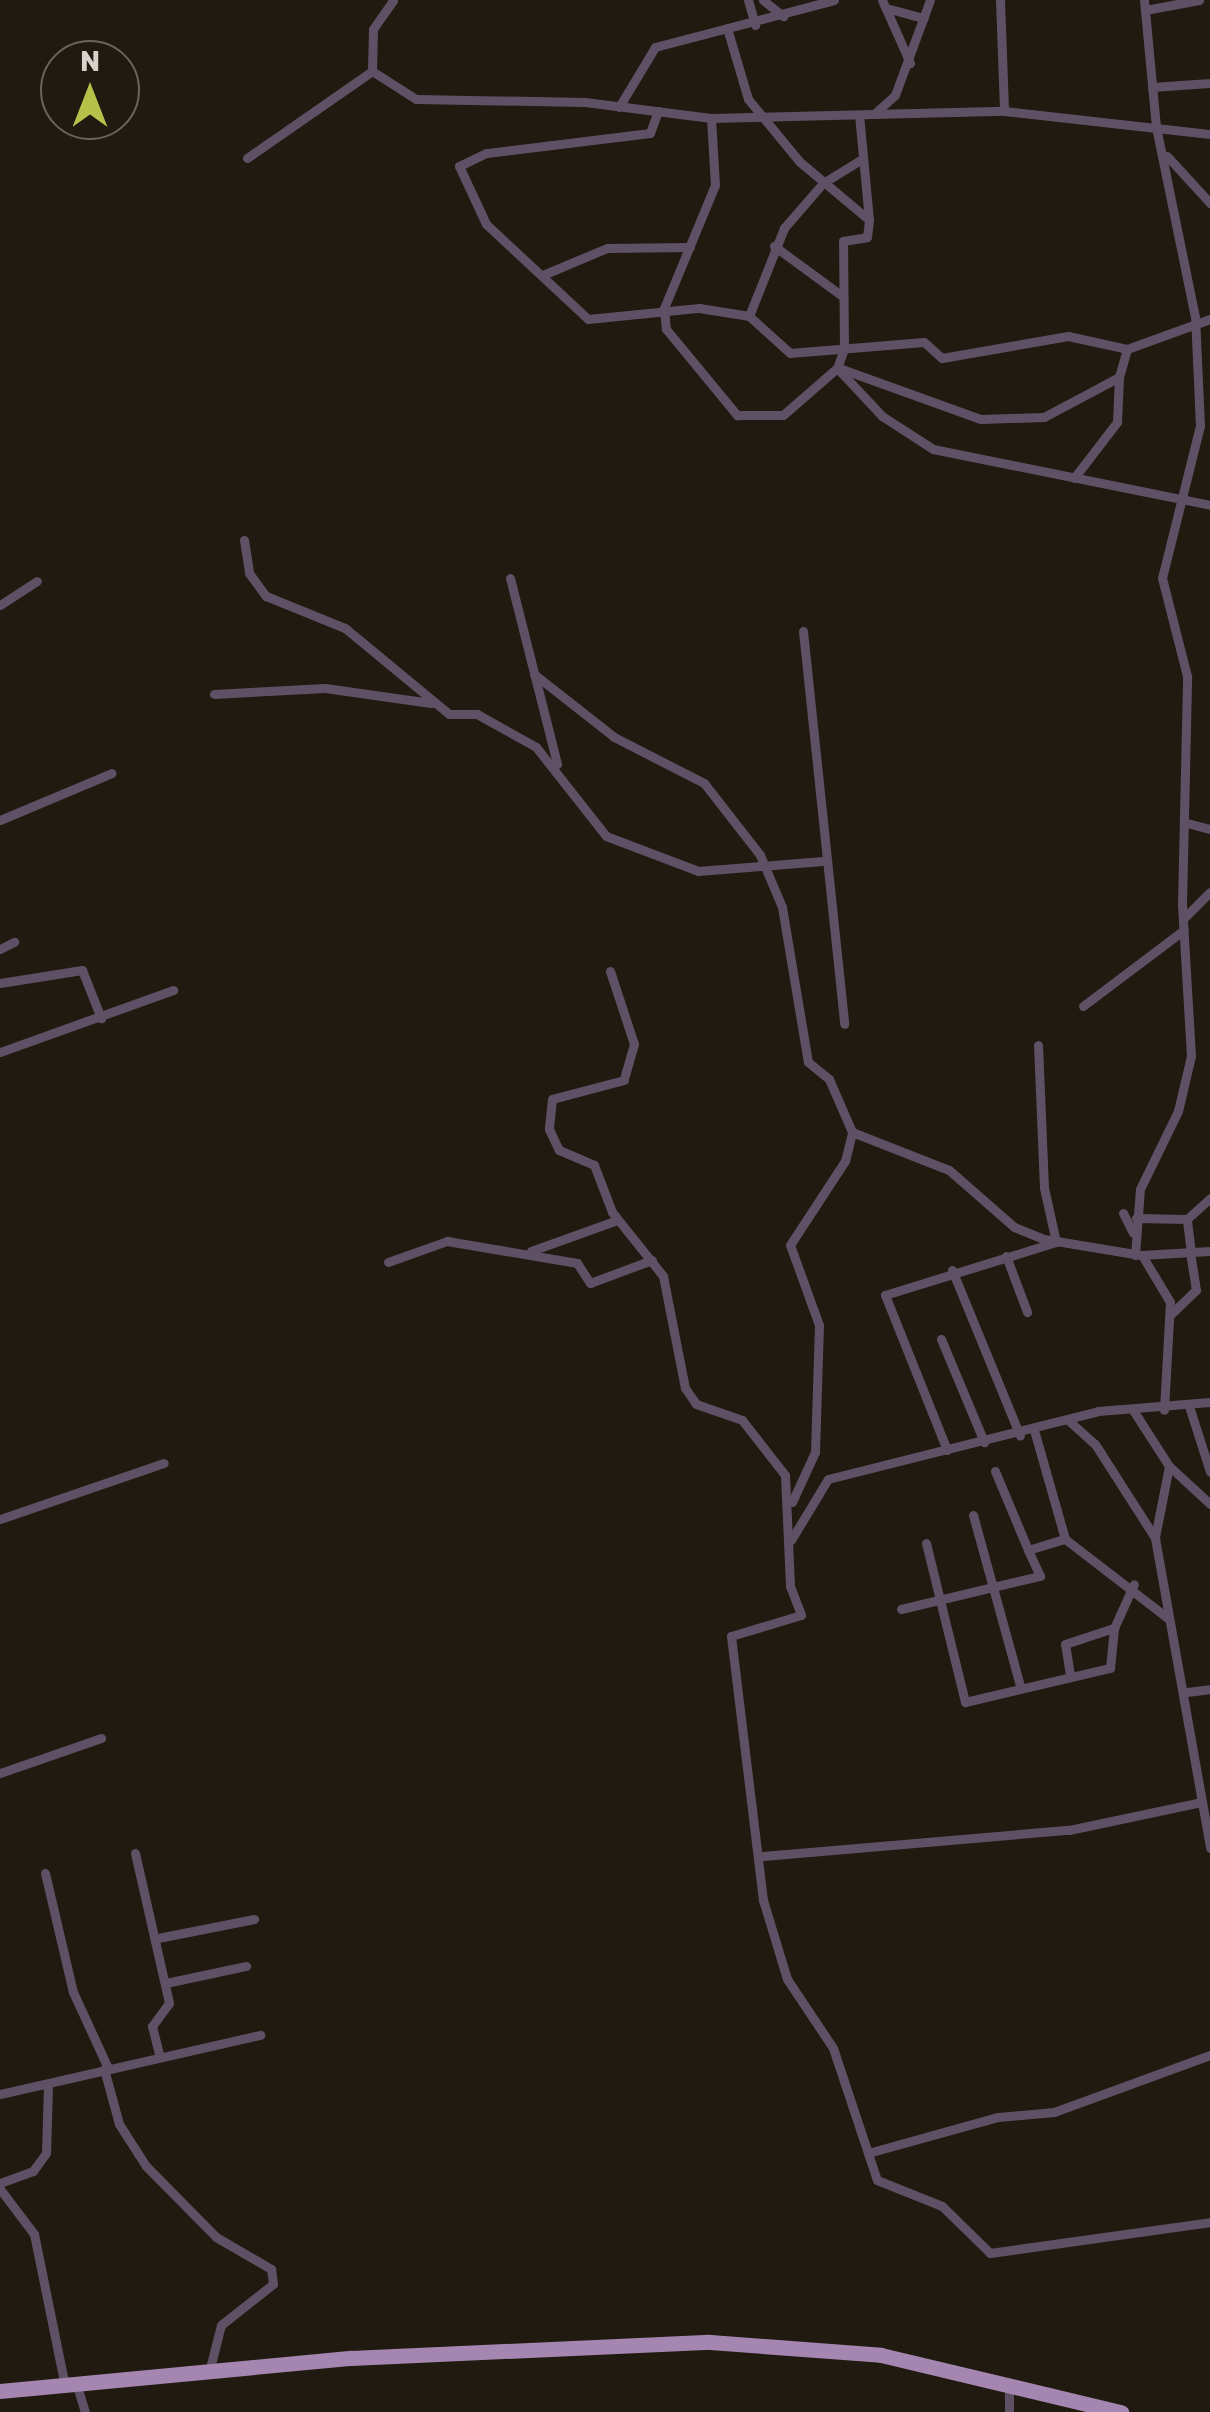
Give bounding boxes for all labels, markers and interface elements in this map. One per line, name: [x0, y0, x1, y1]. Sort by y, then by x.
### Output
north arrow: [40, 40, 140, 140]
text: N: [80, 45, 100, 78]

